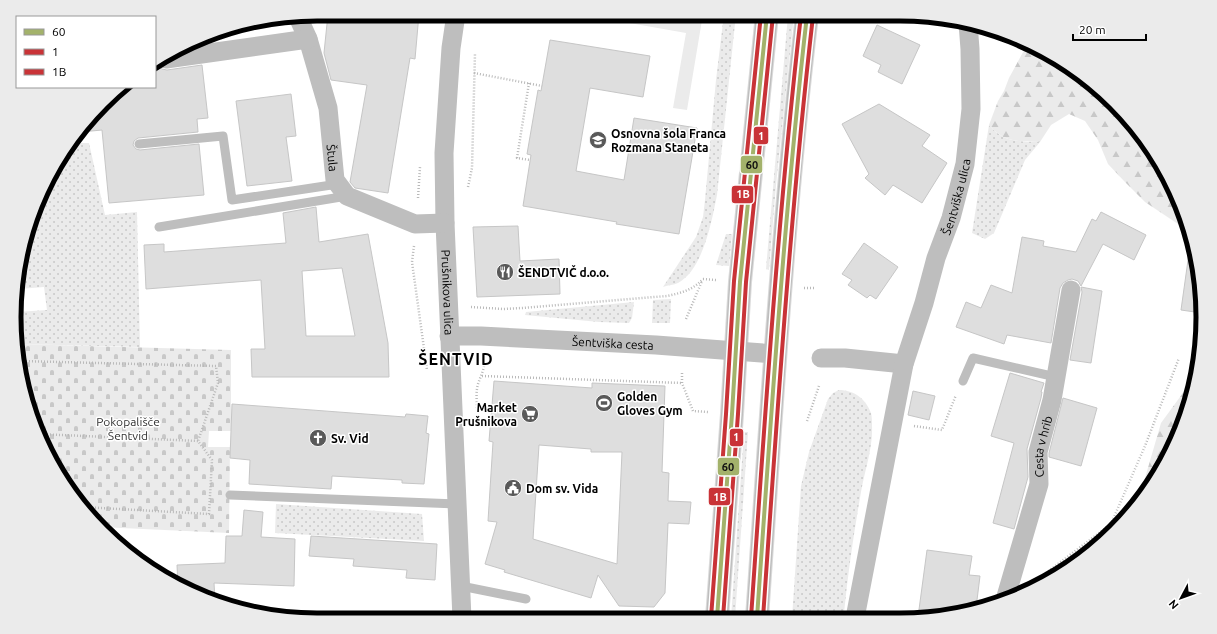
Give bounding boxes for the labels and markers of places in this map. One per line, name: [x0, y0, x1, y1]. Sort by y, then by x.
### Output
place label: Osnovna šola Franca Rozmana Staneta: [611, 127, 726, 154]
school or university icon: Osnovna šola Franca Rozmana Staneta: [588, 130, 608, 150]
restaurant icon: ŠENDTVIČ d.o.o.: [495, 262, 515, 282]
place label: ŠENDTVIČ d.o.o.: [518, 264, 609, 279]
place label: Golden Gloves Gym: [617, 390, 683, 417]
sports icon: Golden Gloves Gym: [594, 393, 614, 413]
place label: Market Prušnikova: [455, 401, 517, 428]
supermarket icon: Market Prušnikova: [520, 404, 540, 424]
church icon: Sv. Vid: [308, 428, 328, 448]
place label: Sv. Vid: [331, 432, 369, 445]
public building icon: Dom sv. Vida: [503, 478, 523, 498]
place label: Dom sv. Vida: [526, 482, 598, 495]

